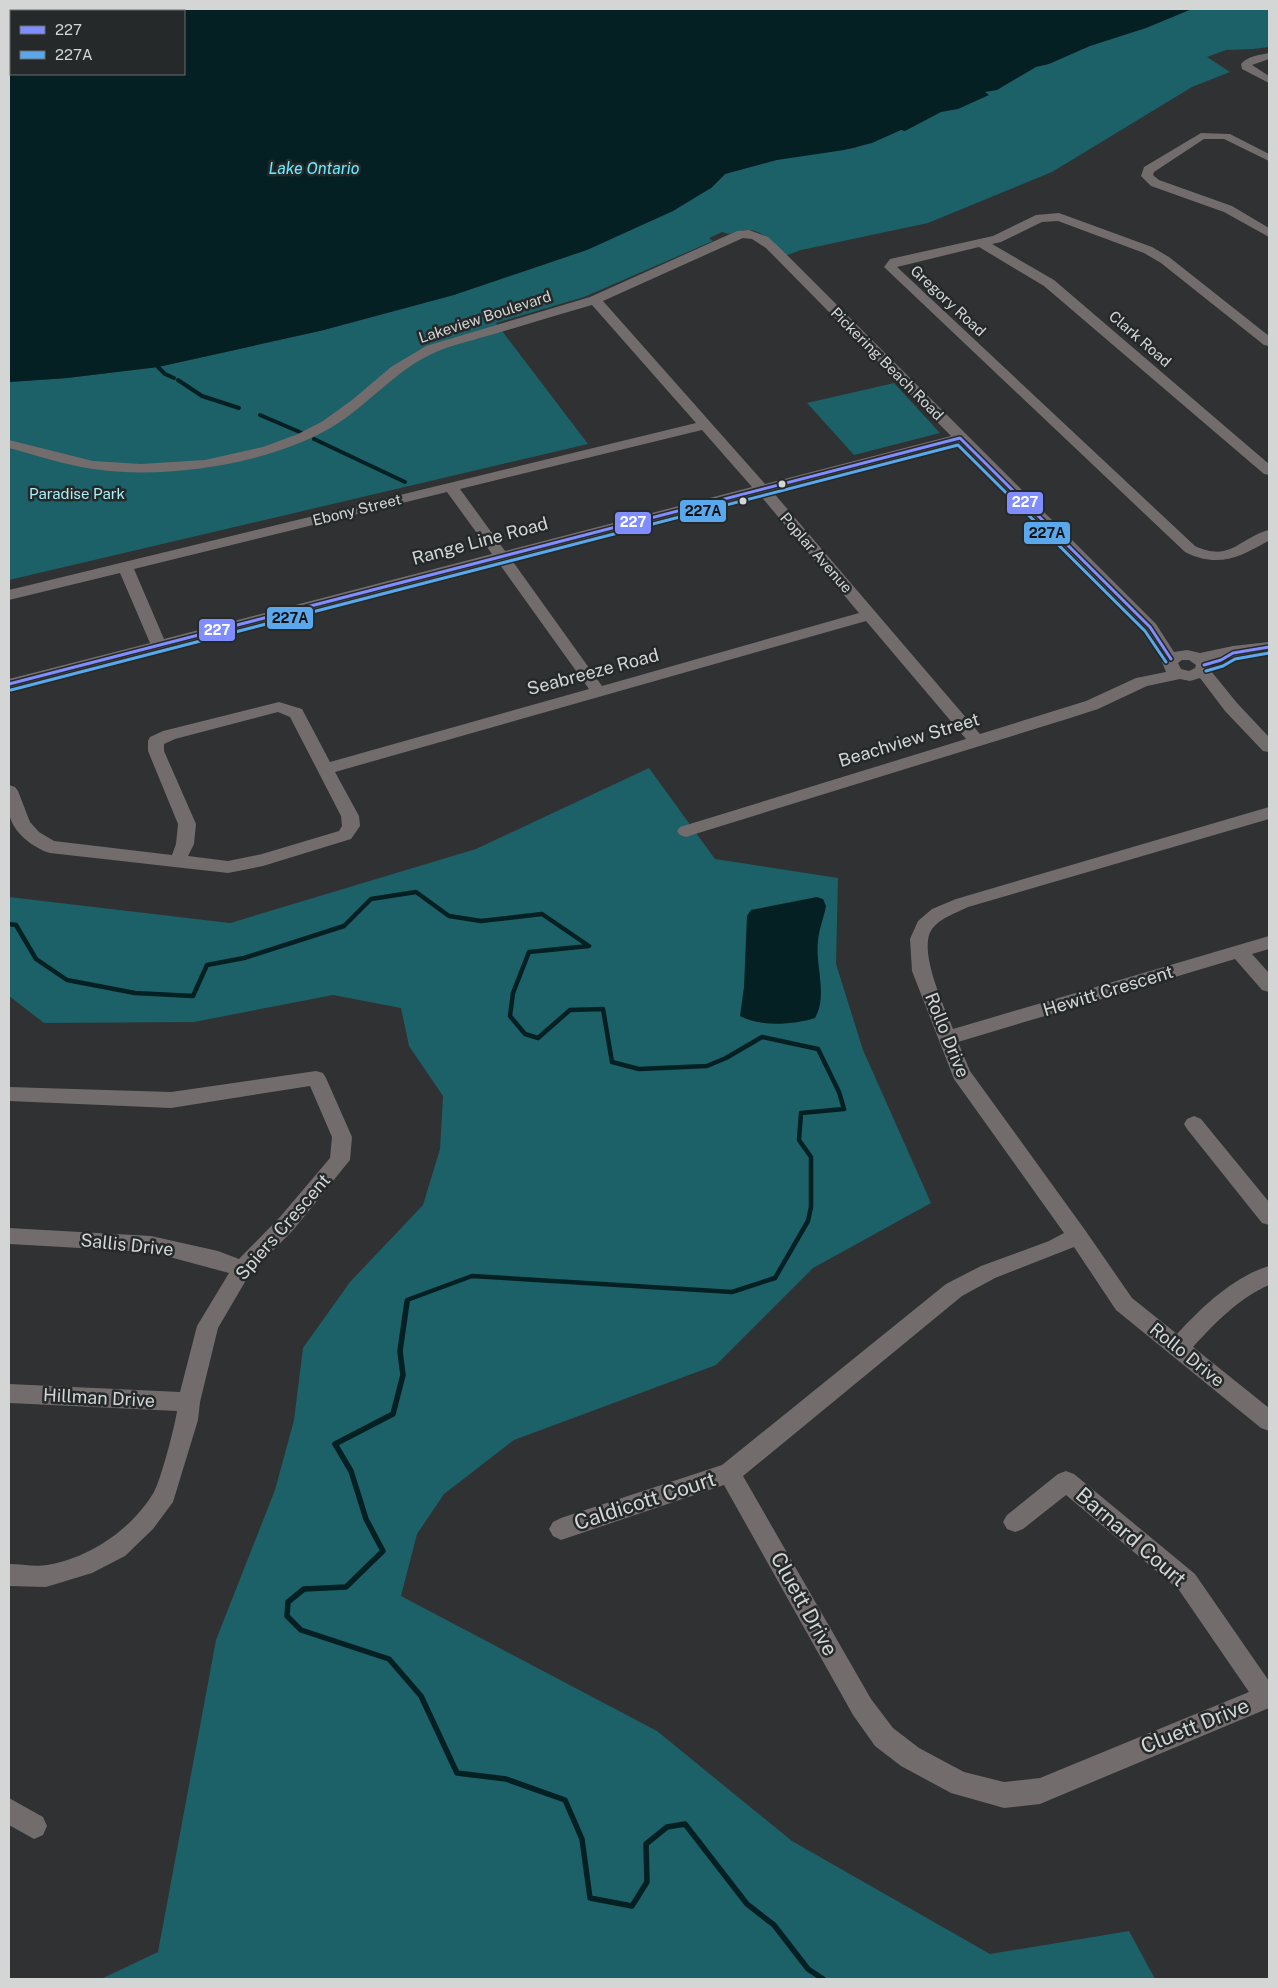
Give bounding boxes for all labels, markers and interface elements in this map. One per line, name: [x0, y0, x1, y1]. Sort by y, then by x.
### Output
legend: [10, 10, 185, 75]
text: 227: [55, 21, 82, 38]
text: 227A: [55, 46, 93, 63]
water label: Lake Ontario: [269, 159, 360, 178]
street label: Gregory Road: [907, 262, 989, 340]
street label: Lakeview Boulevard: [416, 287, 553, 346]
street label: Pickering Beach Road: [828, 304, 947, 423]
street label: Clark Road: [1106, 307, 1175, 370]
unlabelled marker: [777, 479, 787, 489]
park label: Paradise Park: [29, 485, 125, 502]
street label: Ebony Street: [311, 490, 403, 529]
line badge: 227: [1006, 491, 1044, 515]
text: 227: [1012, 494, 1039, 510]
unlabelled marker: [738, 496, 748, 506]
line badge: 227A: [679, 499, 727, 523]
text: 227A: [685, 503, 721, 519]
street label: Poplar Avenue: [777, 509, 856, 596]
line badge: 227: [614, 511, 652, 535]
street label: Range Line Road: [409, 512, 550, 569]
text: 227: [620, 514, 647, 530]
line badge: 227A: [1023, 521, 1071, 545]
text: 227A: [1029, 525, 1065, 541]
line badge: 227A: [266, 606, 314, 630]
text: 227A: [272, 610, 308, 626]
line badge: 227: [198, 618, 236, 642]
text: 227: [204, 622, 231, 638]
street label: Seabreeze Road: [525, 644, 661, 699]
street label: Beachview Street: [836, 708, 982, 771]
street label: Hewitt Crescent: [1040, 961, 1176, 1020]
street label: Rollo Drive: [921, 989, 974, 1080]
street label: Spiers Crescent: [231, 1169, 334, 1284]
street label: Sallis Drive: [79, 1229, 175, 1260]
street label: Rollo Drive: [1146, 1318, 1229, 1391]
street label: Hillman Drive: [42, 1384, 156, 1411]
street label: Caldicott Court: [571, 1466, 719, 1535]
street label: Barnard Court: [1071, 1482, 1192, 1591]
street label: Cluett Drive: [766, 1548, 843, 1660]
street label: Cluett Drive: [1137, 1692, 1253, 1759]

